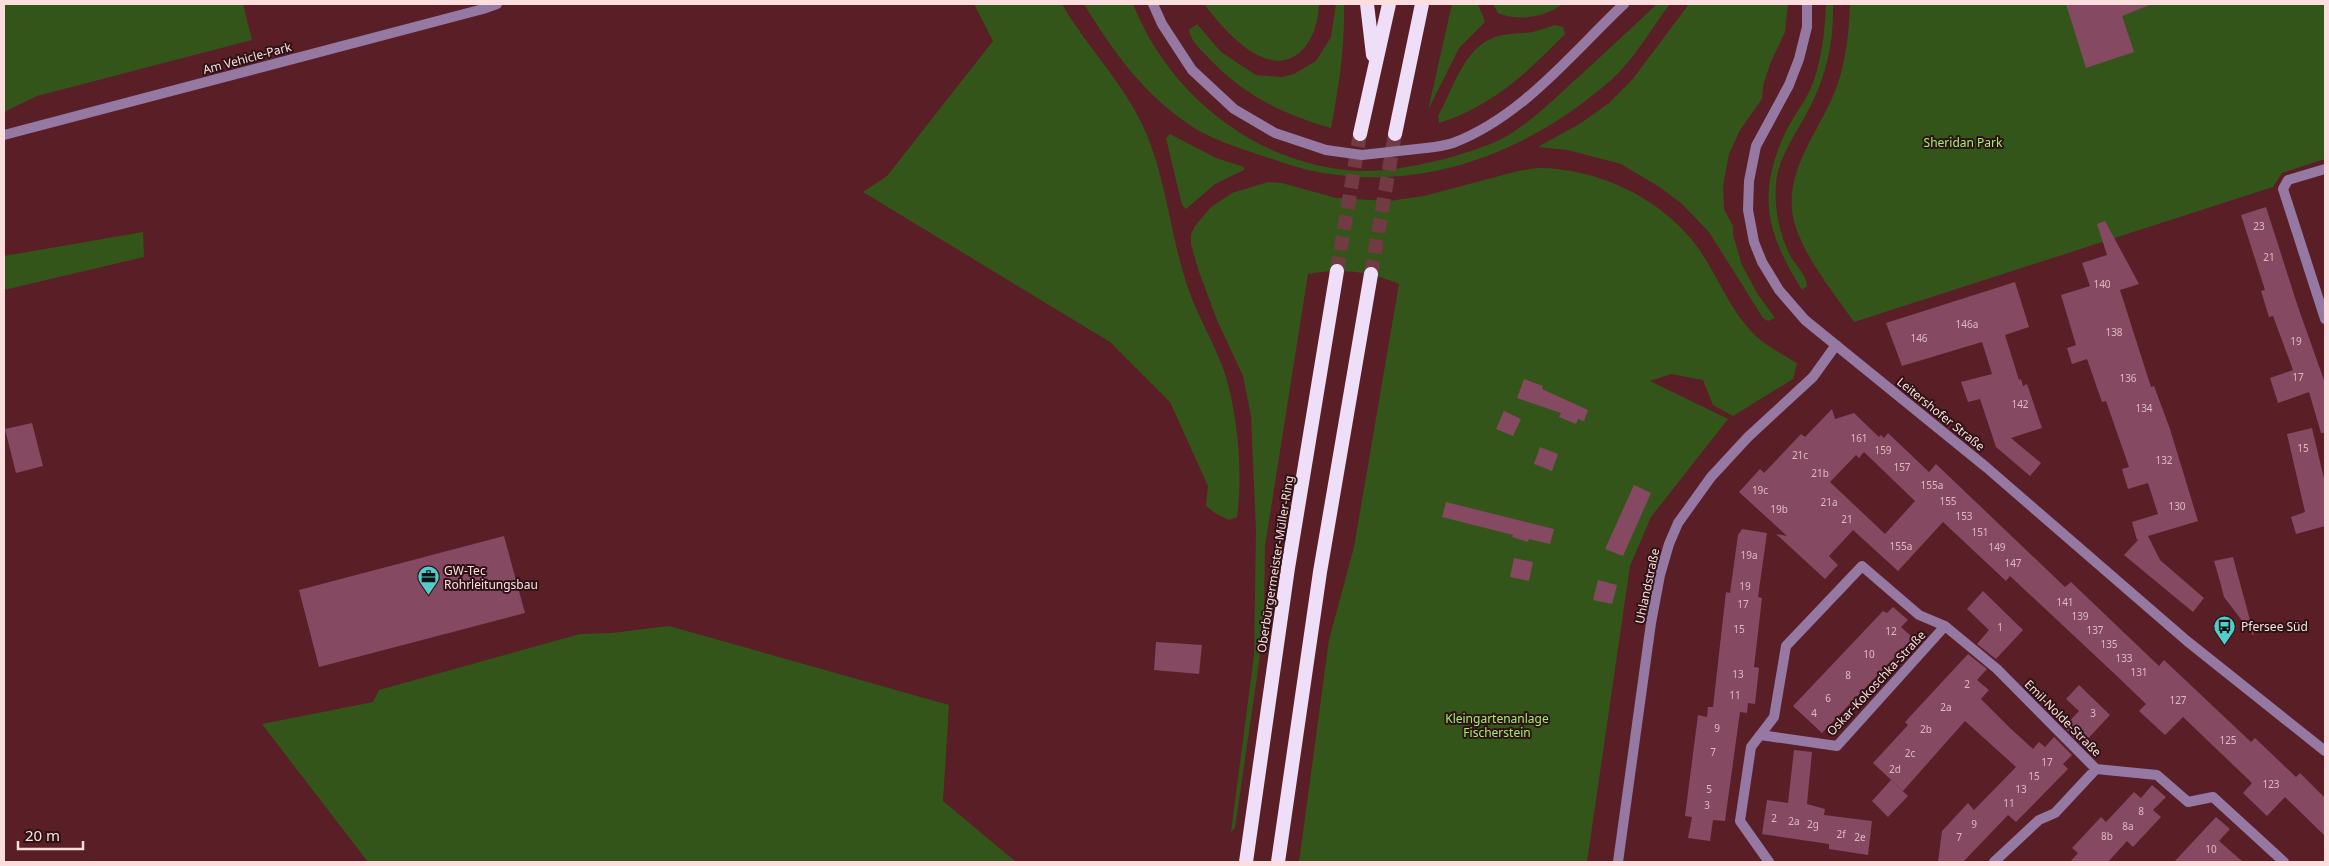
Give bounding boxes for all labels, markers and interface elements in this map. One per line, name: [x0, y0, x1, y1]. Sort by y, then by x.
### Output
street label: Am Vehicle-Park: [201, 38, 294, 78]
park label: Sheridan Park: [1924, 134, 2003, 151]
house number: 23: [2253, 219, 2265, 233]
house number: 21: [2263, 250, 2275, 264]
house number: 140: [2093, 277, 2111, 291]
house number: 146a: [1956, 317, 1978, 331]
house number: 138: [2105, 325, 2123, 339]
house number: 146: [1910, 331, 1928, 345]
house number: 19: [2290, 334, 2302, 348]
house number: 17: [2292, 370, 2304, 384]
house number: 136: [2119, 371, 2137, 385]
street label: Leitershofer Straße: [1894, 373, 1989, 455]
house number: 142: [2011, 397, 2029, 411]
house number: 134: [2135, 401, 2153, 415]
house number: 161: [1850, 431, 1868, 445]
house number: 15: [2297, 441, 2309, 455]
house number: 159: [1874, 443, 1892, 457]
house number: 21c: [1792, 448, 1808, 462]
house number: 132: [2155, 453, 2173, 467]
house number: 157: [1893, 460, 1911, 474]
house number: 21b: [1811, 466, 1829, 480]
street label: Oberbürgermeister-Müller-Ring: [1253, 474, 1297, 654]
house number: 155a: [1921, 478, 1943, 492]
house number: 19c: [1752, 483, 1768, 497]
house number: 155: [1939, 494, 1957, 508]
house number: 21a: [1820, 495, 1838, 509]
house number: 130: [2168, 499, 2186, 513]
house number: 19b: [1770, 502, 1788, 516]
house number: 153: [1955, 509, 1973, 523]
house number: 21: [1841, 512, 1853, 526]
house number: 151: [1971, 525, 1989, 539]
house number: 155a: [1890, 539, 1912, 553]
house number: 149: [1988, 540, 2006, 554]
street label: Uhlandstraße: [1631, 547, 1663, 625]
house number: 19a: [1740, 548, 1758, 562]
house number: 147: [2004, 556, 2022, 570]
place label: GW-Tec Rohrleitungsbau: [444, 562, 538, 593]
office icon: GW-Tec Rohrleitungsbau: [416, 565, 440, 596]
house number: 19: [1739, 579, 1751, 593]
house number: 141: [2056, 595, 2074, 609]
house number: 17: [1737, 597, 1749, 611]
house number: 139: [2071, 609, 2089, 623]
bus stop icon: Pfersee Süd: [2213, 614, 2237, 645]
place label: Pfersee Süd: [2241, 618, 2308, 635]
house number: 1: [1997, 620, 2003, 634]
house number: 15: [1733, 622, 1745, 636]
house number: 137: [2086, 623, 2104, 637]
house number: 12: [1885, 624, 1897, 638]
street label: Oskar-Kokoschka-Straße: [1823, 627, 1929, 739]
house number: 135: [2100, 637, 2118, 651]
house number: 10: [1863, 647, 1875, 661]
house number: 133: [2115, 651, 2133, 665]
house number: 131: [2130, 665, 2148, 679]
house number: 13: [1732, 667, 1744, 681]
house number: 8: [1845, 668, 1851, 682]
street label: Emil-Nolde-Straße: [2021, 676, 2105, 760]
house number: 2: [1964, 677, 1970, 691]
house number: 11: [1729, 688, 1741, 702]
house number: 6: [1825, 691, 1831, 705]
house number: 127: [2169, 693, 2187, 707]
house number: 2a: [1940, 700, 1952, 714]
house number: 4: [1811, 706, 1817, 720]
house number: 3: [2090, 706, 2096, 720]
park label: Kleingartenanlage Fischerstein: [1445, 710, 1549, 741]
house number: 9: [1714, 721, 1720, 735]
house number: 2b: [1920, 722, 1932, 736]
house number: 125: [2219, 733, 2237, 747]
house number: 7: [1710, 745, 1716, 759]
house number: 2c: [1905, 746, 1915, 760]
house number: 17: [2041, 755, 2053, 769]
house number: 2d: [1889, 762, 1901, 776]
house number: 15: [2028, 769, 2040, 783]
house number: 123: [2262, 777, 2280, 791]
house number: 5: [1706, 782, 1712, 796]
house number: 13: [2015, 782, 2027, 796]
house number: 11: [2003, 796, 2015, 810]
house number: 3: [1704, 798, 1710, 812]
house number: 8: [2138, 804, 2144, 818]
house number: 2: [1771, 811, 1777, 825]
house number: 2a: [1788, 814, 1800, 828]
house number: 2g: [1807, 817, 1819, 831]
house number: 9: [1971, 817, 1977, 831]
scale bar: [18, 818, 82, 850]
house number: 8a: [2122, 819, 2134, 833]
text: 20 m: [25, 825, 60, 845]
house number: 2f: [1836, 827, 1846, 841]
house number: 8b: [2101, 829, 2113, 843]
house number: 2e: [1854, 830, 1866, 844]
house number: 7: [1956, 830, 1962, 844]
house number: 10: [2205, 842, 2217, 856]

